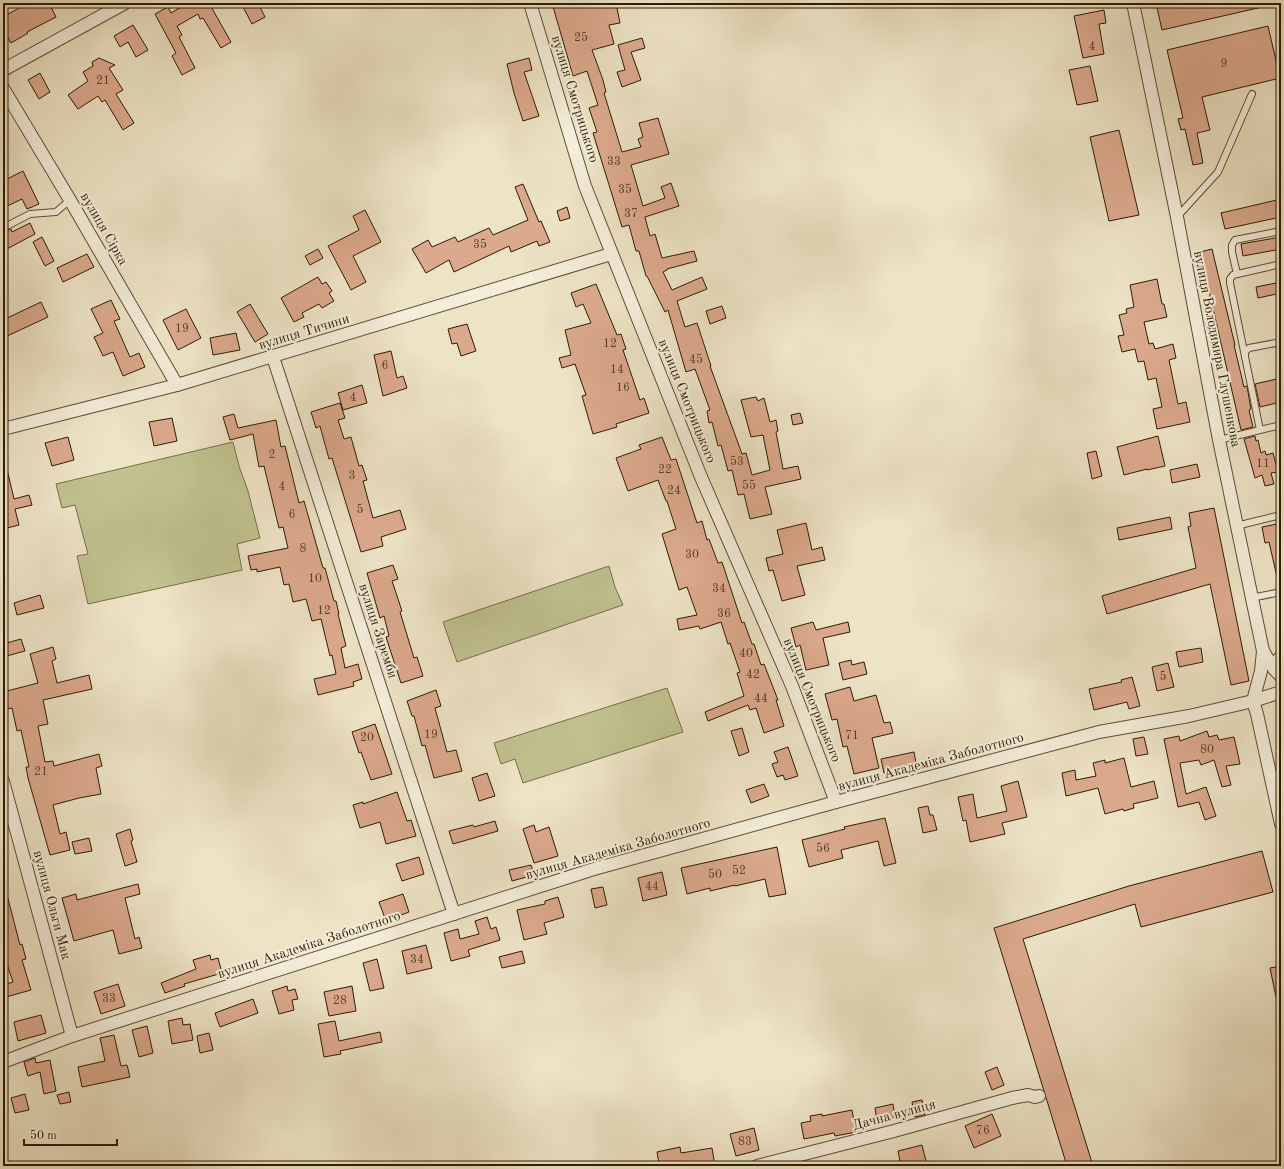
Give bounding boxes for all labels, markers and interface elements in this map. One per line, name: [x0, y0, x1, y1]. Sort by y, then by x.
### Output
house number: 25: [574, 31, 588, 44]
street label: вулиця Смотрицького: [549, 34, 601, 164]
house number: 4: [1089, 41, 1096, 53]
house number: 9: [1221, 58, 1227, 70]
house number: 21: [96, 75, 110, 87]
house number: 33: [607, 156, 621, 168]
house number: 35: [618, 183, 632, 196]
street label: вулиця Сірка: [78, 190, 130, 268]
house number: 37: [624, 208, 638, 220]
house number: 35: [473, 238, 487, 251]
street label: вулиця Володимира Глушенкова: [1191, 250, 1243, 448]
street label: вулиця Тичини: [257, 312, 351, 352]
house number: 19: [175, 323, 189, 335]
street label: вулиця Смотрицького: [656, 337, 718, 465]
house number: 12: [603, 338, 617, 350]
house number: 45: [689, 353, 703, 366]
house number: 6: [382, 360, 389, 372]
house number: 14: [610, 364, 624, 376]
house number: 16: [616, 382, 630, 394]
house number: 4: [350, 392, 357, 404]
house number: 2: [269, 449, 275, 461]
house number: 53: [730, 455, 744, 468]
house number: 11: [1256, 458, 1270, 470]
house number: 22: [658, 464, 672, 476]
house number: 3: [349, 470, 355, 482]
house number: 55: [742, 479, 756, 492]
house number: 4: [279, 481, 286, 493]
house number: 24: [667, 485, 681, 497]
house number: 5: [357, 503, 364, 516]
house number: 6: [289, 509, 296, 521]
house number: 8: [300, 543, 307, 555]
house number: 30: [685, 549, 699, 561]
house number: 10: [308, 573, 322, 585]
street label: вулиця Заремби: [356, 582, 400, 680]
house number: 34: [712, 583, 726, 595]
house number: 12: [317, 605, 331, 617]
house number: 36: [717, 608, 731, 620]
street label: вулиця Смотрицького: [781, 636, 843, 764]
house number: 40: [739, 648, 753, 660]
house number: 42: [746, 669, 760, 681]
house number: 5: [1160, 670, 1167, 683]
house number: 44: [754, 693, 768, 705]
house number: 19: [424, 729, 438, 741]
street label: вулиця Академіка Заболотного: [837, 730, 1025, 794]
house number: 71: [845, 730, 859, 742]
house number: 20: [360, 732, 374, 744]
house number: 80: [1200, 744, 1214, 756]
house number: 21: [34, 766, 48, 778]
street label: вулиця Академіка Заболотного: [524, 816, 712, 882]
house number: 56: [816, 842, 830, 855]
street label: вулиця Ольги Мак: [31, 849, 73, 961]
house number: 52: [732, 864, 746, 877]
house number: 50: [708, 868, 722, 881]
house number: 44: [645, 881, 659, 893]
street label: вулиця Академіка Заболотного: [216, 909, 402, 981]
house number: 34: [410, 954, 424, 966]
house number: 33: [102, 993, 116, 1005]
house number: 28: [333, 995, 347, 1007]
street label: Дачна вулиця: [851, 1097, 937, 1133]
scale bar: [24, 1121, 117, 1147]
house number: 76: [976, 1125, 990, 1137]
text: 50 m: [30, 1129, 57, 1142]
house number: 83: [738, 1136, 752, 1148]

